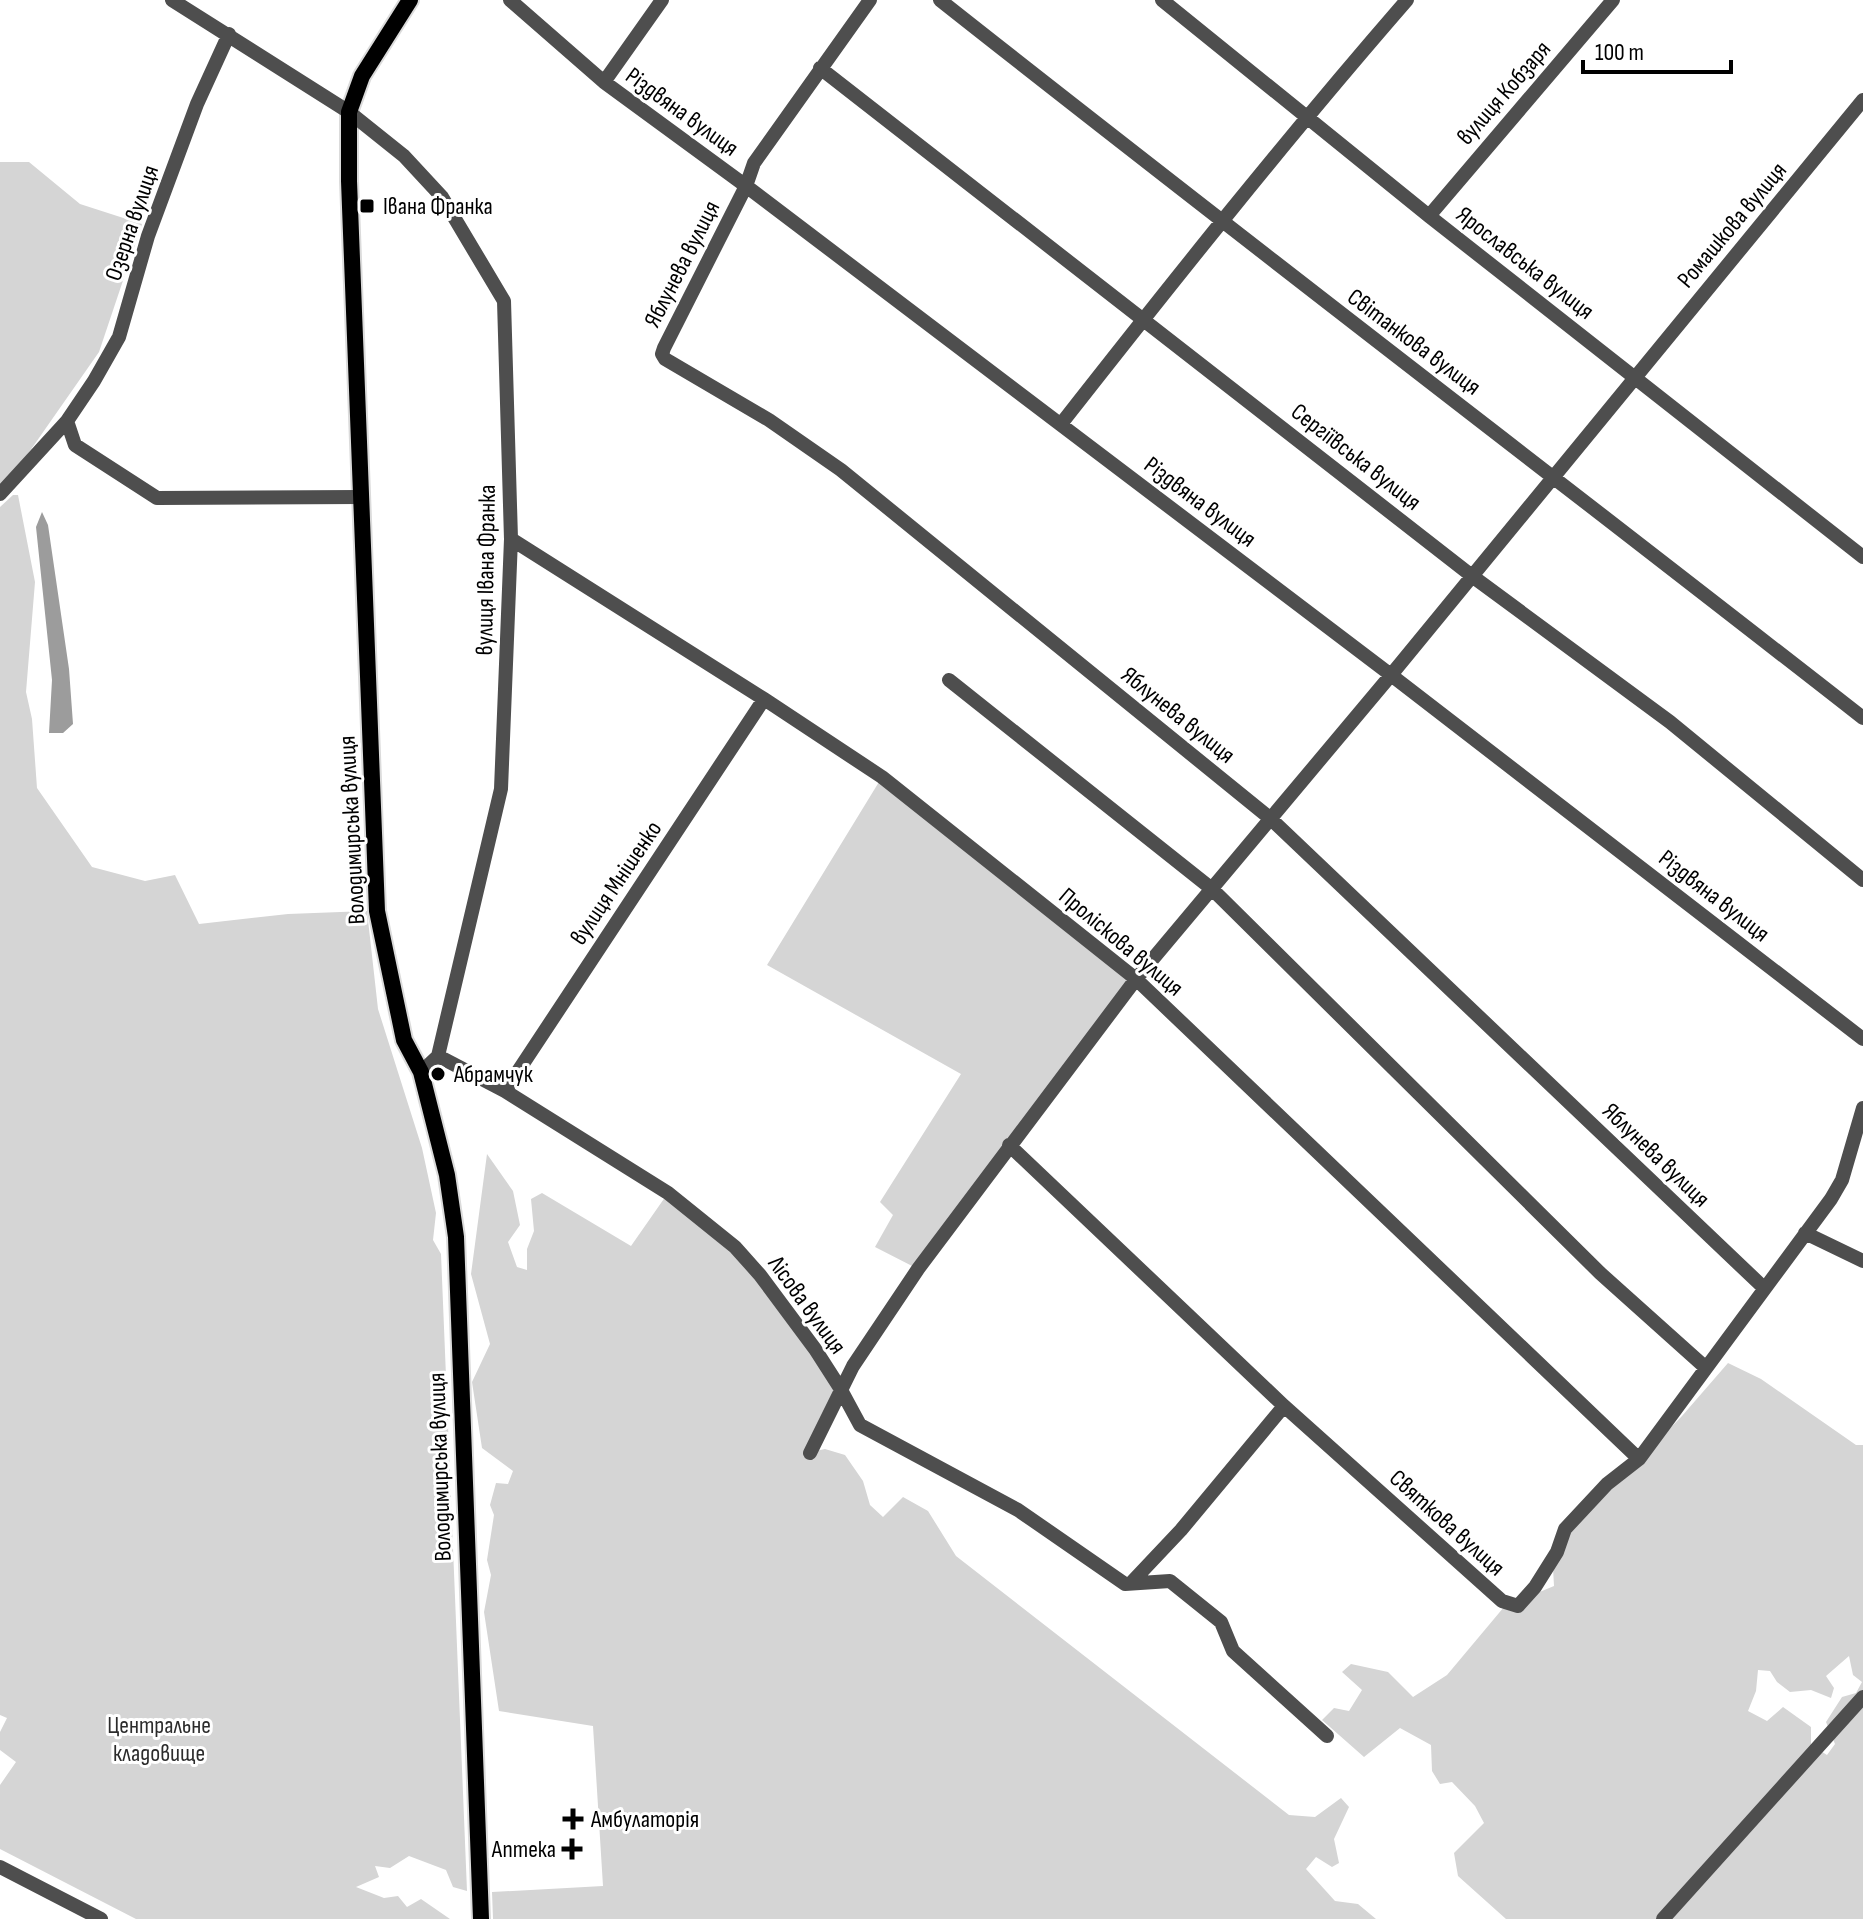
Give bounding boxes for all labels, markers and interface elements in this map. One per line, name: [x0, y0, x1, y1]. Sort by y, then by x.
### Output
scale bar: [1583, 24, 1731, 74]
street label: вулиця Кобзаря: [1451, 35, 1557, 151]
text: 100 m: [1595, 38, 1644, 67]
street label: Різдвяна вулиця: [620, 61, 744, 163]
street label: Ромашкова вулиця: [1671, 156, 1793, 294]
street label: Озерна вулиця: [99, 161, 165, 285]
place label: Івана Франка: [383, 192, 493, 221]
street label: Яблунева вулиця: [638, 196, 726, 332]
marker: Івана Франка: [358, 197, 376, 215]
street label: Ярославська вулиця: [1450, 200, 1600, 326]
street label: Світанкова вулиця: [1342, 282, 1486, 402]
street label: Сергіївська вулиця: [1285, 397, 1427, 517]
street label: Різдвяна вулиця: [1138, 451, 1262, 553]
street label: вулиця Івана Франка: [470, 484, 502, 656]
street label: Яблунева вулиця: [1115, 660, 1241, 770]
street label: Володимирська вулиця: [333, 735, 371, 925]
street label: вулиця Мнішенко: [564, 816, 668, 950]
street label: Різдвяна вулиця: [1653, 844, 1775, 948]
street label: Проліскова вулиця: [1053, 882, 1189, 1002]
place label: Абрамчук: [453, 1060, 534, 1089]
marker: Абрамчук: [429, 1065, 447, 1083]
street label: Яблунева вулиця: [1596, 1097, 1716, 1213]
street label: Лісова вулиця: [761, 1250, 852, 1360]
street label: Володимирська вулиця: [422, 1372, 458, 1562]
street label: Святкова вулиця: [1383, 1464, 1511, 1582]
park label: Центральне кладовище: [107, 1711, 211, 1768]
place label: Амбулаторія: [590, 1805, 699, 1834]
marker: Амбулаторія: [562, 1808, 584, 1830]
place label: Аптека: [491, 1835, 556, 1864]
marker: Аптека: [563, 1840, 581, 1858]

